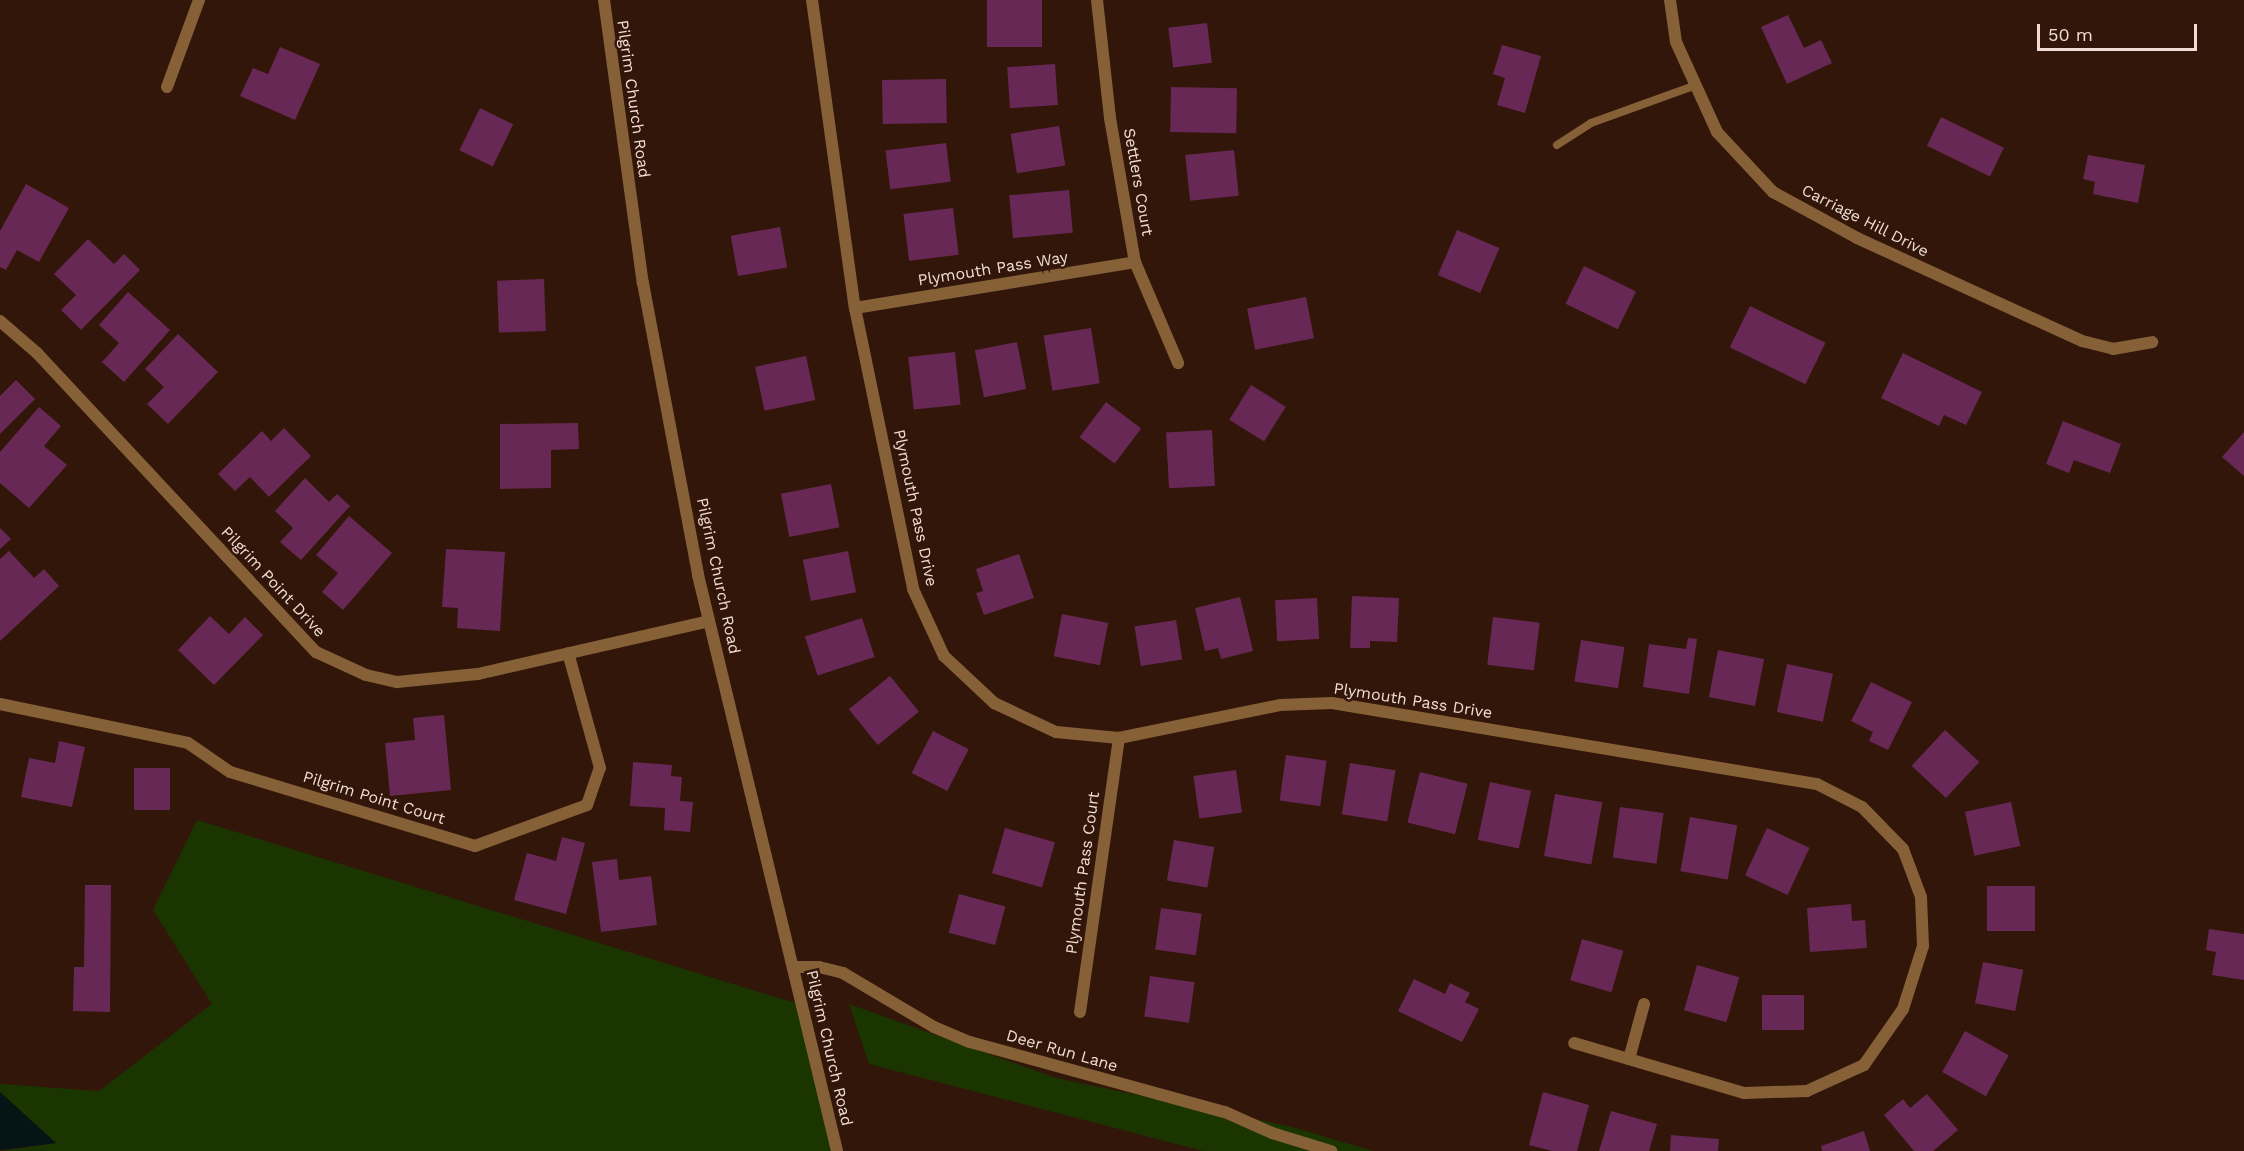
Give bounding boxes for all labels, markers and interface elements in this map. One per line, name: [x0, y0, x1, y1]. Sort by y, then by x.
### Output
scale bar: [2040, 12, 2200, 50]
street label: Pilgrim Church Road: [612, 19, 654, 179]
text: 50 m: [2048, 24, 2093, 45]
street label: Settlers Court: [1119, 127, 1157, 237]
street label: Carriage Hill Drive: [1798, 181, 1932, 261]
street label: Plymouth Pass Way: [916, 248, 1070, 290]
street label: Plymouth Pass Drive: [889, 428, 941, 588]
street label: Pilgrim Church Road: [692, 496, 744, 656]
street label: Pilgrim Point Drive: [217, 523, 329, 641]
street label: Plymouth Pass Drive: [1332, 679, 1494, 723]
street label: Pilgrim Point Court: [301, 767, 447, 829]
street label: Plymouth Pass Court: [1062, 791, 1104, 955]
street label: Pilgrim Church Road: [802, 968, 856, 1128]
street label: Deer Run Lane: [1004, 1026, 1120, 1076]

